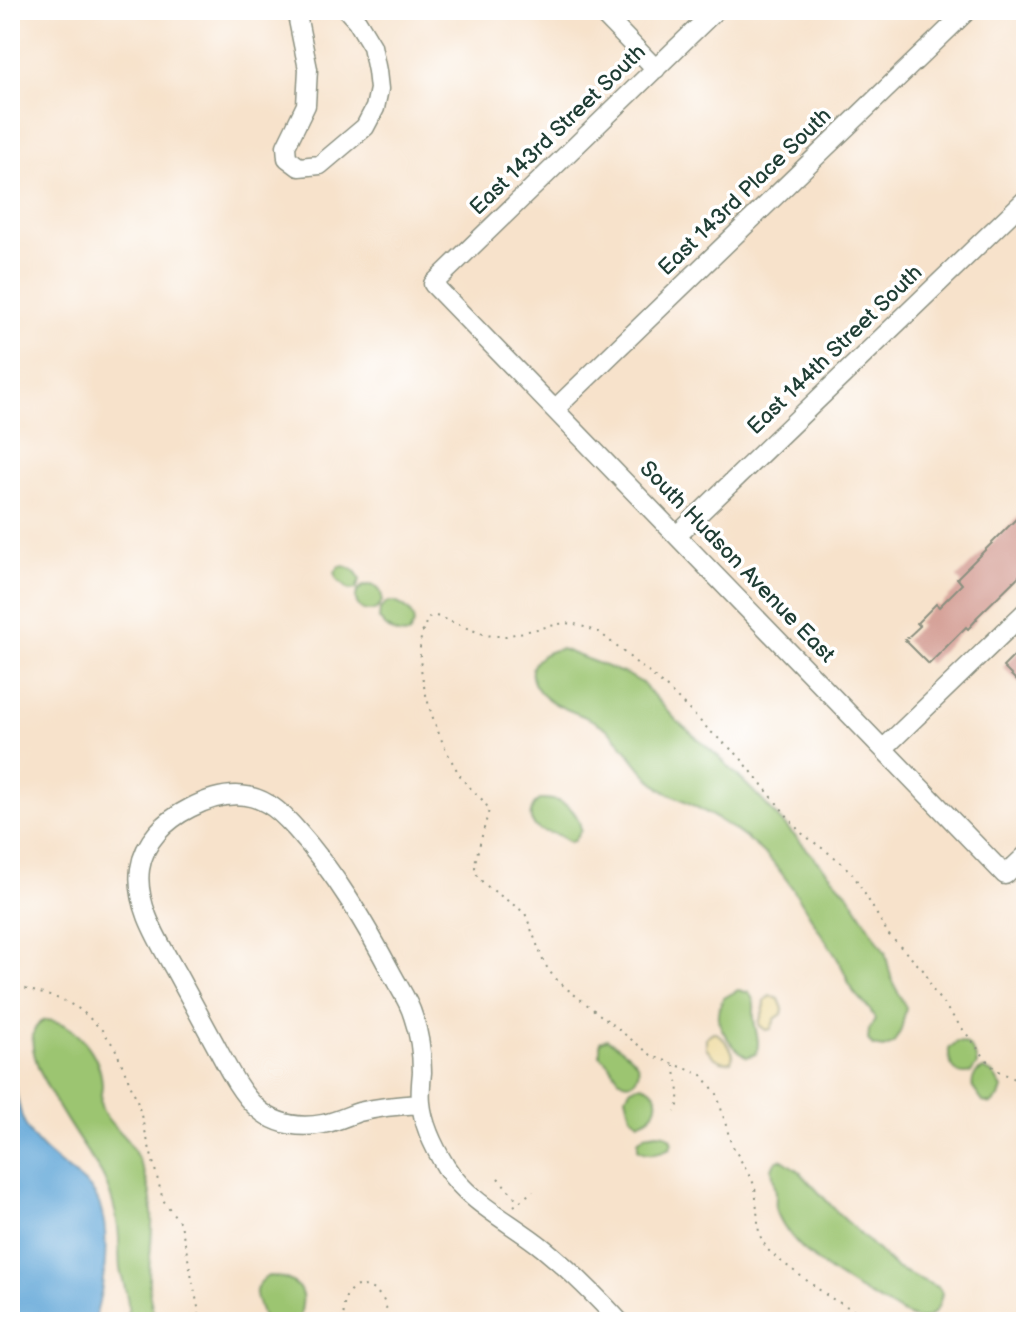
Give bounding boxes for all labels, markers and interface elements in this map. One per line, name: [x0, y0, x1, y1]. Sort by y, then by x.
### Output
street label: East 143rd Street South: [464, 39, 652, 221]
street label: East 143rd Place South: [653, 102, 837, 282]
street label: East 144th Street South: [742, 259, 928, 441]
street label: South Hudson Avenue East: [634, 456, 841, 669]

